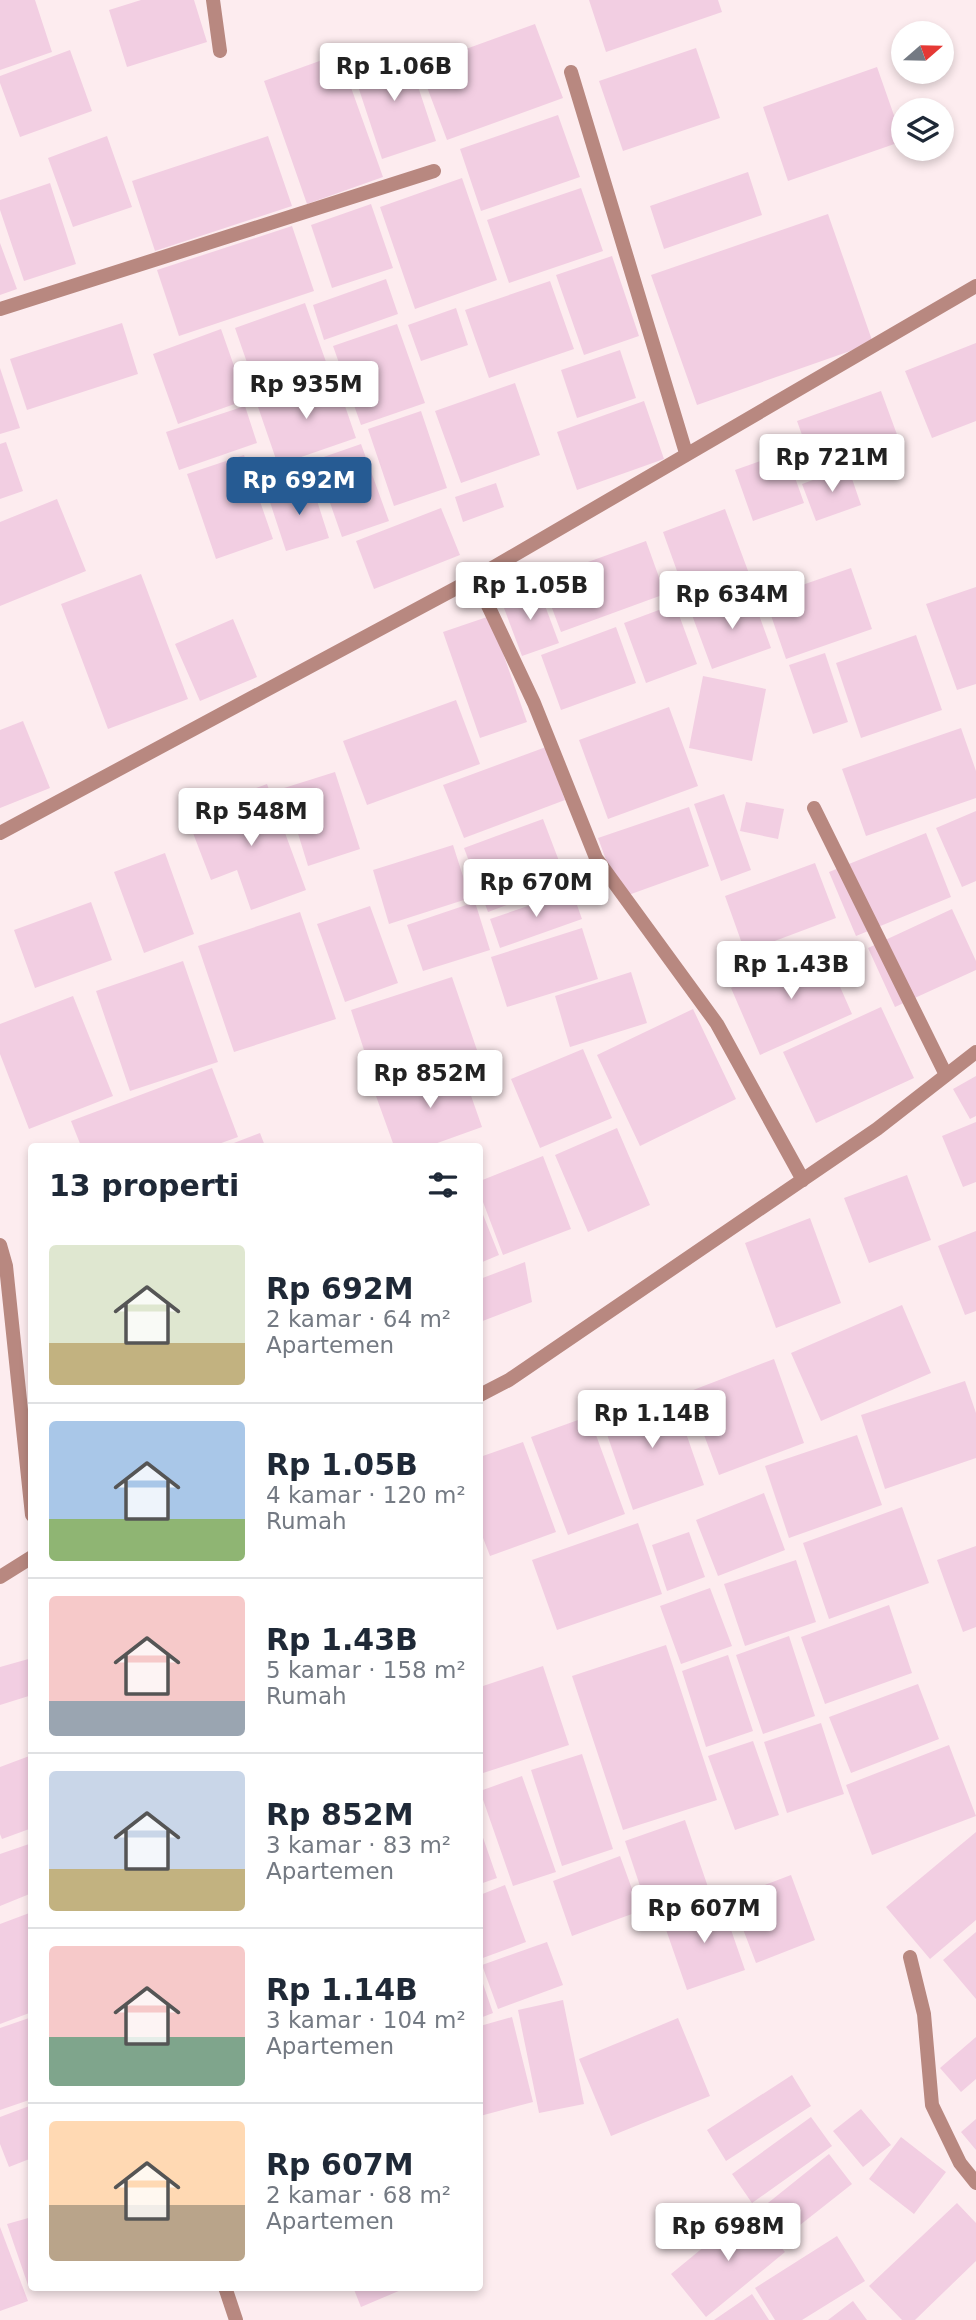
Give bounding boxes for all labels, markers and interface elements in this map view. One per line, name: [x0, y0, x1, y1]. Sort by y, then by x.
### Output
north arrow: [891, 21, 954, 84]
map controls: [891, 21, 954, 161]
pin: Rp 1.06B: [322, 43, 466, 103]
text: Rp 1.06B: [336, 53, 452, 79]
button: layers: [891, 98, 954, 161]
pin: Rp 935M: [241, 362, 371, 421]
text: Rp 935M: [249, 371, 363, 397]
pin: Rp 721M: [767, 434, 897, 494]
text: Rp 721M: [775, 444, 889, 470]
pin: Rp 692M: [234, 458, 364, 517]
text: Rp 692M: [242, 467, 356, 493]
pin: Rp 1.05B: [458, 562, 602, 622]
text: Rp 1.05B: [472, 572, 588, 598]
pin: Rp 634M: [667, 572, 797, 631]
text: Rp 634M: [675, 581, 789, 607]
pin: Rp 548M: [186, 788, 316, 848]
text: Rp 548M: [194, 798, 308, 824]
pin: Rp 670M: [471, 860, 601, 919]
text: Rp 670M: [479, 869, 593, 895]
pin: Rp 1.43B: [719, 942, 863, 1001]
text: Rp 1.43B: [733, 951, 849, 977]
pin: Rp 852M: [365, 1050, 495, 1110]
text: Rp 852M: [373, 1060, 487, 1086]
icon: filters: [424, 1166, 462, 1204]
text: 13 properti: [49, 1168, 239, 1203]
text: Rp 692M: [266, 1271, 414, 1306]
icon: home: [105, 1273, 189, 1357]
text: 2 kamar · 64 m²: [266, 1306, 451, 1332]
text: Apartemen: [266, 1332, 394, 1358]
pin: Rp 1.14B: [580, 1390, 724, 1450]
text: Rp 1.14B: [594, 1400, 710, 1426]
text: Rp 1.05B: [266, 1447, 418, 1482]
icon: home: [105, 1449, 189, 1533]
text: 4 kamar · 120 m²: [266, 1482, 466, 1508]
text: Rumah: [266, 1508, 347, 1534]
text: Rp 1.43B: [266, 1622, 418, 1657]
icon: home: [105, 1624, 189, 1708]
text: 5 kamar · 158 m²: [266, 1657, 466, 1683]
text: Rumah: [266, 1683, 347, 1709]
text: Rp 852M: [266, 1797, 414, 1832]
icon: home: [105, 1799, 189, 1883]
text: 3 kamar · 83 m²: [266, 1832, 451, 1858]
text: Apartemen: [266, 1858, 394, 1884]
pin: Rp 607M: [639, 1885, 769, 1945]
text: Rp 607M: [647, 1895, 761, 1921]
text: Rp 1.14B: [266, 1972, 418, 2007]
icon: home: [105, 1974, 189, 2058]
text: 3 kamar · 104 m²: [266, 2007, 466, 2033]
text: Apartemen: [266, 2033, 394, 2059]
text: Rp 607M: [266, 2147, 414, 2182]
icon: home: [105, 2149, 189, 2233]
text: 2 kamar · 68 m²: [266, 2182, 451, 2208]
pin: Rp 698M: [663, 2204, 793, 2263]
text: Apartemen: [266, 2208, 394, 2234]
text: Rp 698M: [671, 2213, 785, 2239]

